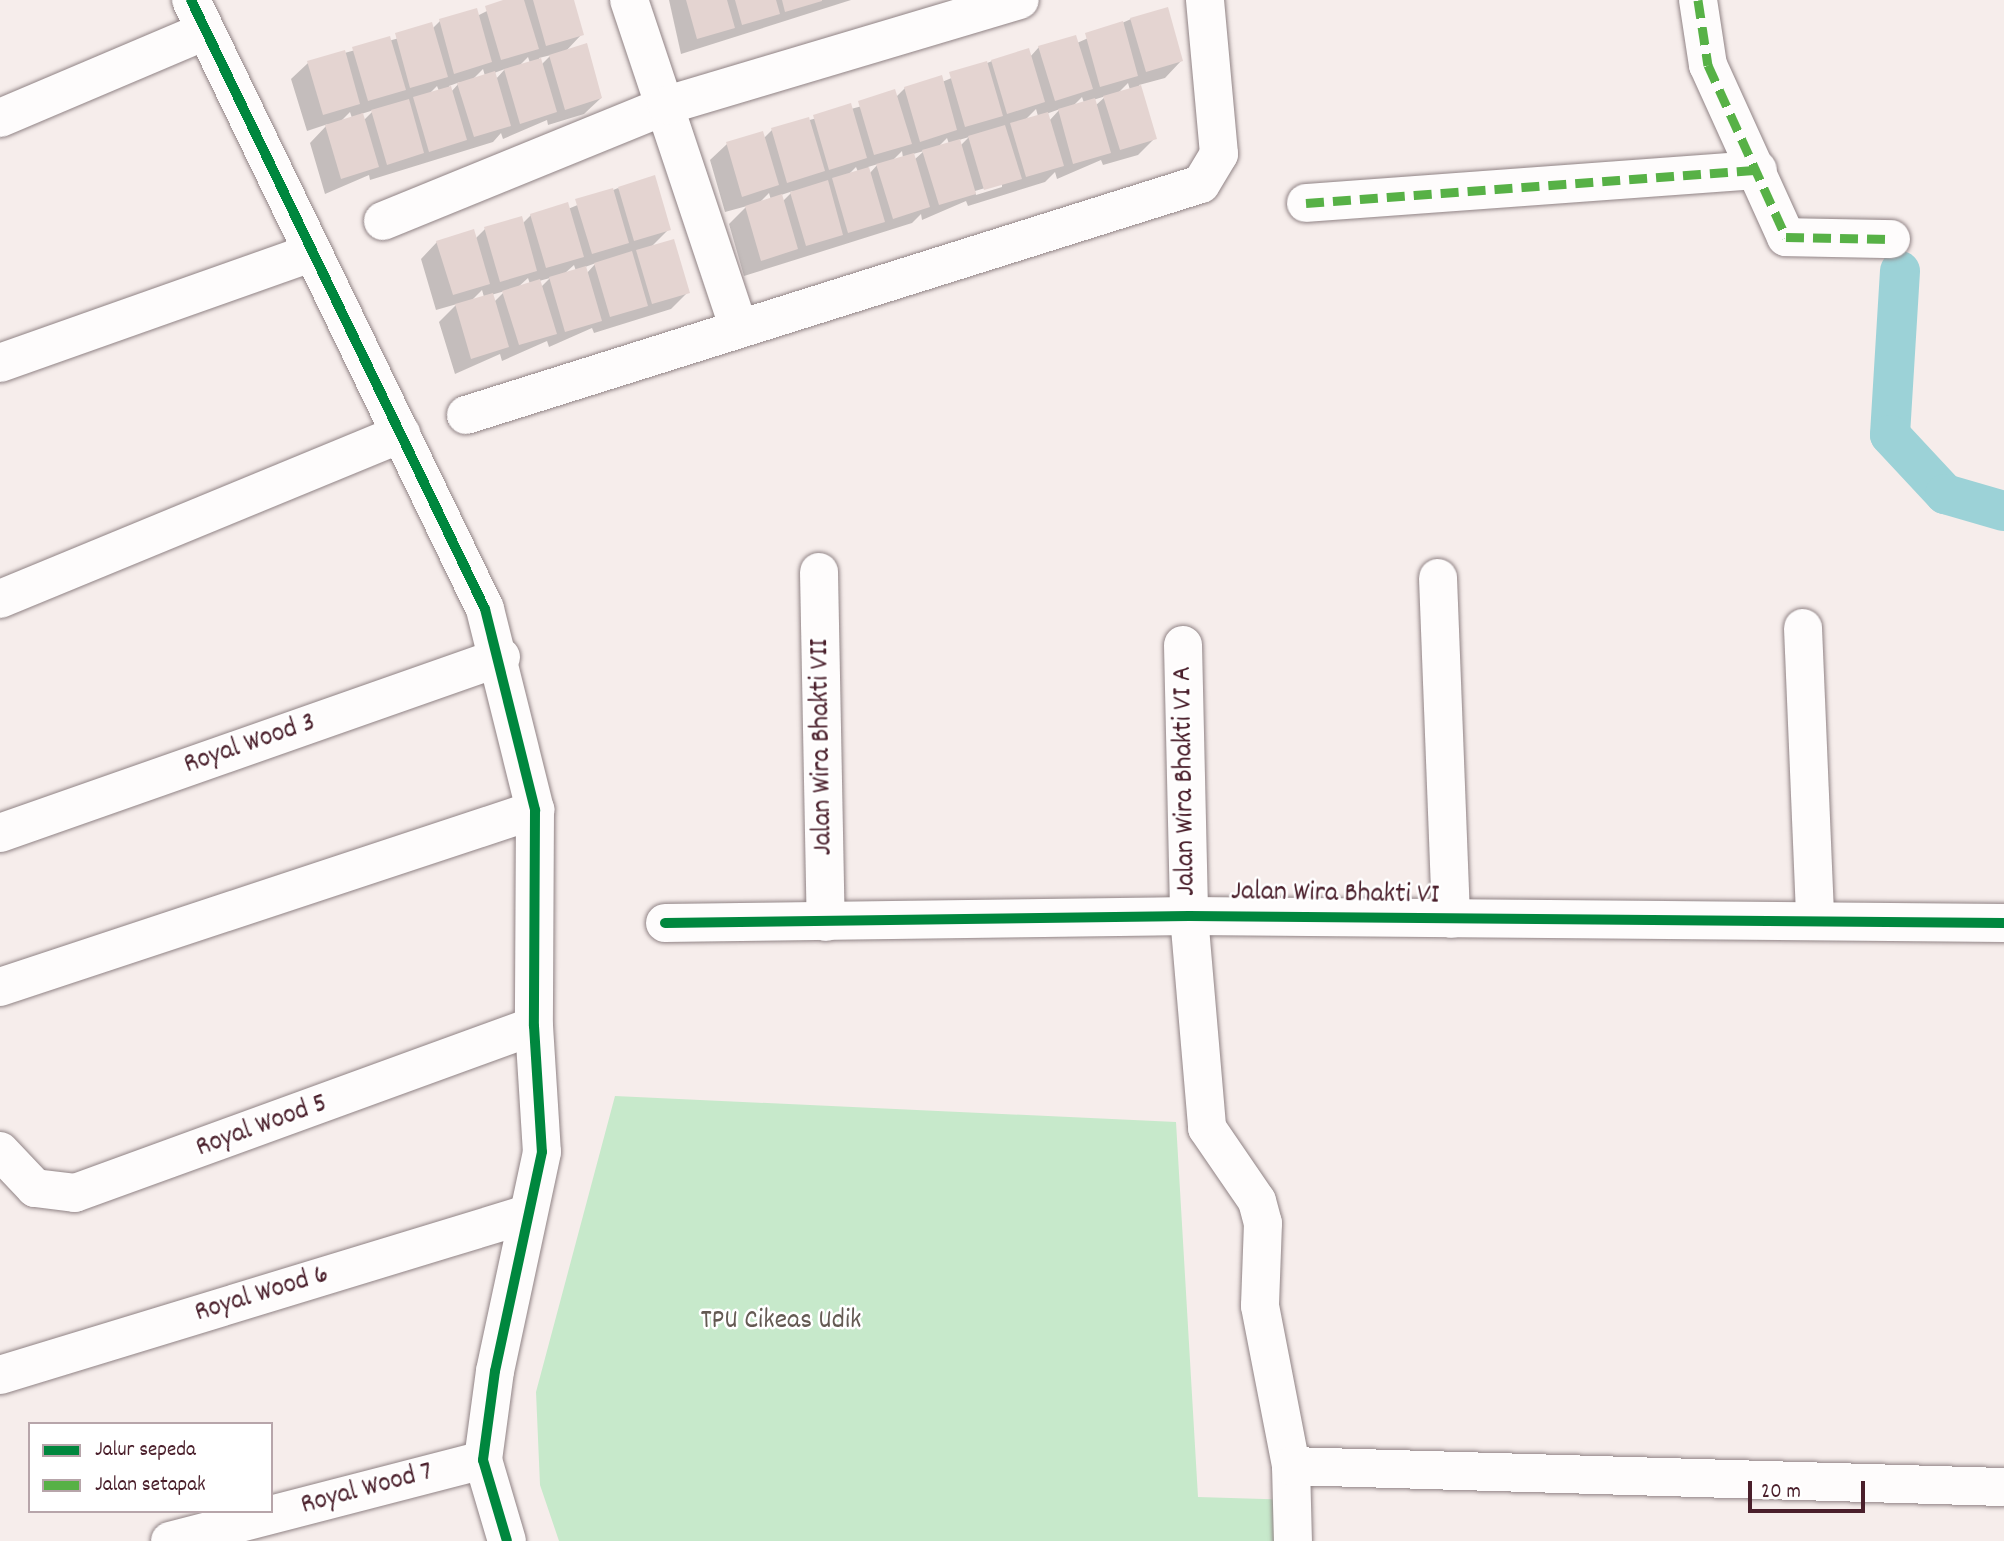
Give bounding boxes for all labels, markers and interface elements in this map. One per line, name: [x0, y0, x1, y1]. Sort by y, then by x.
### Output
street label: Jalan Wira Bhakti VII: [804, 638, 842, 856]
street label: Jalan Wira Bhakti VI A: [1167, 666, 1205, 896]
street label: Royal Wood 3: [180, 707, 320, 783]
street label: Jalan Wira Bhakti VI: [1231, 876, 1439, 914]
street label: Royal Wood 5: [192, 1088, 332, 1166]
street label: Royal Wood 6: [191, 1259, 333, 1331]
park label: TPU Cikeas Udik: [700, 1305, 862, 1339]
legend: [28, 1422, 273, 1513]
text: Jalur sepeda: [95, 1436, 196, 1466]
street label: Royal Wood 7: [297, 1456, 437, 1524]
scale bar: [1752, 1468, 1869, 1512]
text: Jalan setapak: [95, 1471, 206, 1501]
text: 20 m: [1761, 1478, 1801, 1508]

